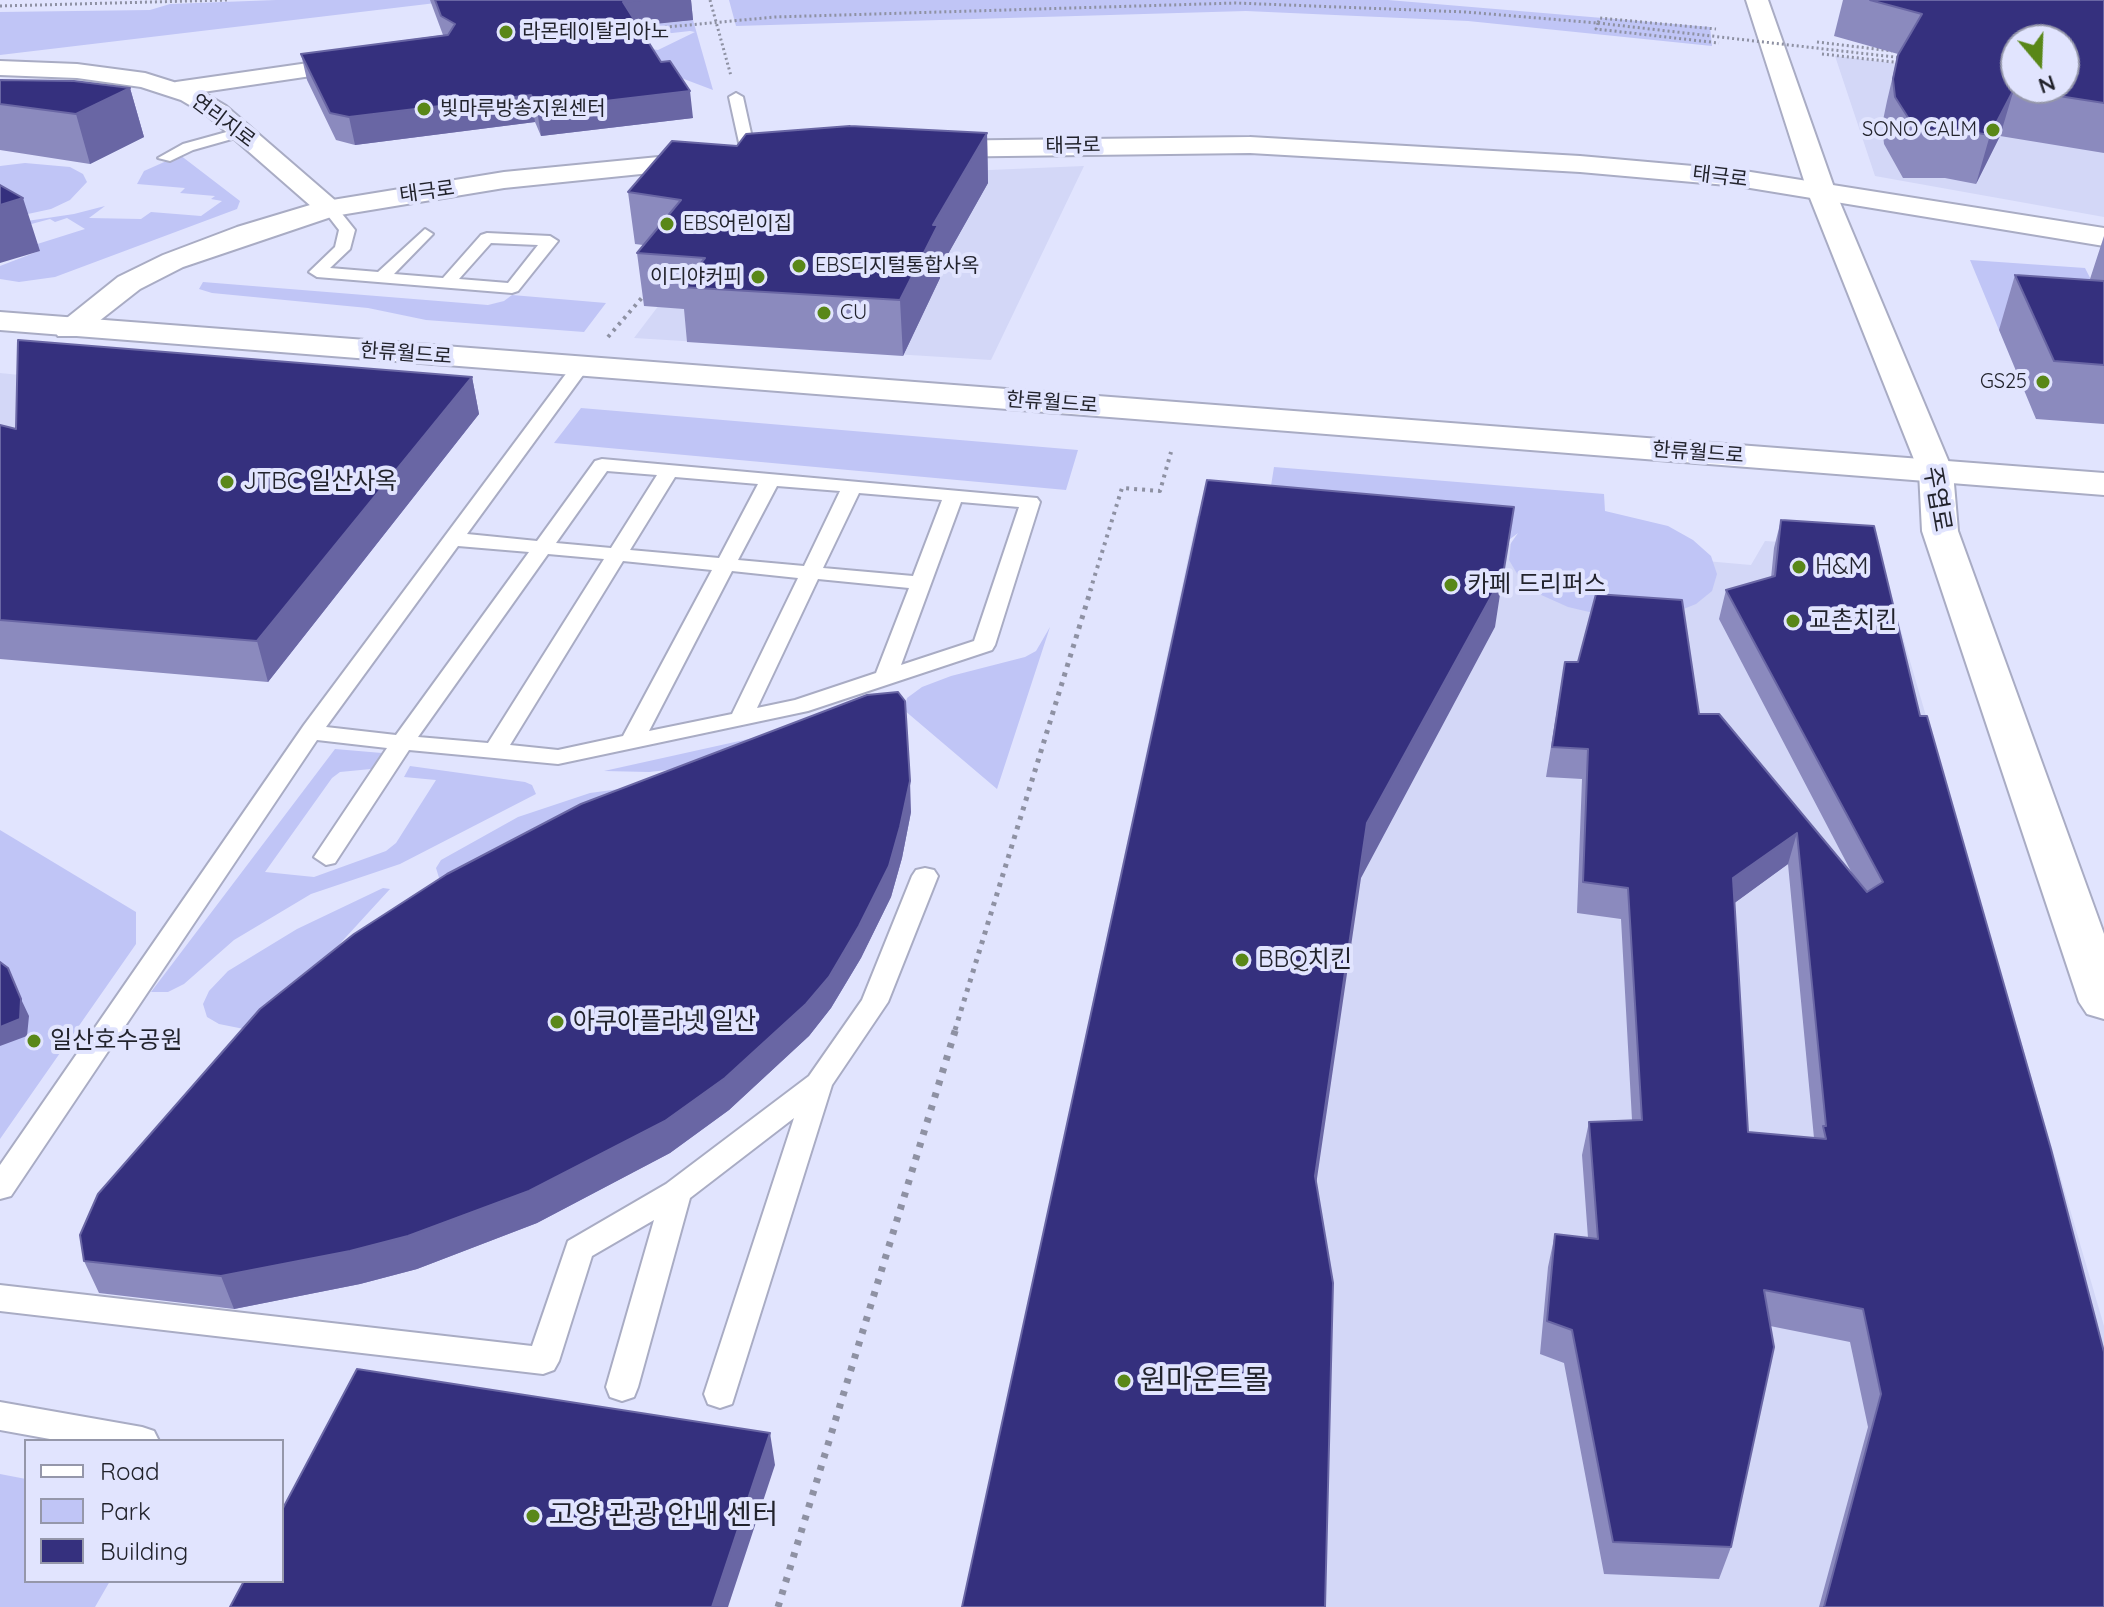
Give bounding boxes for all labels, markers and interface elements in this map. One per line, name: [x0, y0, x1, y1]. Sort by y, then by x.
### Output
place label: 라몬테이탈리아노: [522, 20, 669, 44]
marker: 라몬테이탈리아노: [497, 23, 515, 41]
north arrow: [2000, 24, 2080, 104]
text: N: [2035, 69, 2059, 101]
street label: 연리지로: [186, 89, 260, 153]
place label: 빛마루방송지원센터: [440, 97, 606, 121]
marker: 빛마루방송지원센터: [415, 100, 433, 118]
place label: SONO CALM: [1862, 118, 1977, 142]
marker: SONO CALM: [1984, 121, 2002, 139]
street label: 태극로: [1045, 134, 1101, 158]
street label: 태극로: [1691, 162, 1749, 192]
street label: 태극로: [398, 176, 456, 208]
place label: EBS어린이집: [683, 212, 792, 236]
marker: EBS어린이집: [658, 215, 676, 233]
place label: EBS디지털통합사옥: [815, 254, 979, 278]
marker: EBS디지털통합사옥: [790, 257, 808, 275]
place label: 이디야커피: [650, 265, 742, 289]
marker: 이디야커피: [749, 268, 767, 286]
place label: CU: [840, 301, 867, 325]
marker: CU: [815, 304, 833, 322]
street label: 한류월드로: [359, 339, 453, 369]
place label: GS25: [1980, 370, 2027, 394]
marker: GS25: [2034, 373, 2052, 391]
street label: 한류월드로: [1005, 388, 1099, 418]
street label: 한류월드로: [1651, 438, 1745, 468]
street label: 주엽로: [1917, 464, 1957, 534]
place label: JTBC 일산사옥: [243, 468, 397, 496]
marker: JTBC 일산사옥: [218, 473, 236, 491]
place label: H&M: [1815, 553, 1868, 581]
marker: H&M: [1790, 558, 1808, 576]
place label: 카페 드리퍼스: [1467, 571, 1606, 599]
marker: 카페 드리퍼스: [1442, 576, 1460, 594]
place label: 교촌치킨: [1809, 607, 1897, 635]
marker: 교촌치킨: [1784, 612, 1802, 630]
place label: BBQ치킨: [1258, 946, 1352, 974]
marker: BBQ치킨: [1233, 951, 1251, 969]
place label: 아쿠아플라넷 일산: [573, 1008, 756, 1036]
marker: 아쿠아플라넷 일산: [548, 1013, 566, 1031]
place label: 일산호수공원: [50, 1027, 182, 1055]
marker: 일산호수공원: [25, 1032, 43, 1050]
place label: 원마운트몰: [1140, 1364, 1269, 1398]
marker: 원마운트몰: [1115, 1372, 1133, 1390]
legend: [24, 1439, 284, 1583]
text: Road: [100, 1456, 160, 1486]
text: Park: [100, 1496, 151, 1526]
place label: 고양 관광 안내 센터: [549, 1499, 778, 1533]
marker: 고양 관광 안내 센터: [524, 1507, 542, 1525]
text: Building: [100, 1536, 188, 1566]

